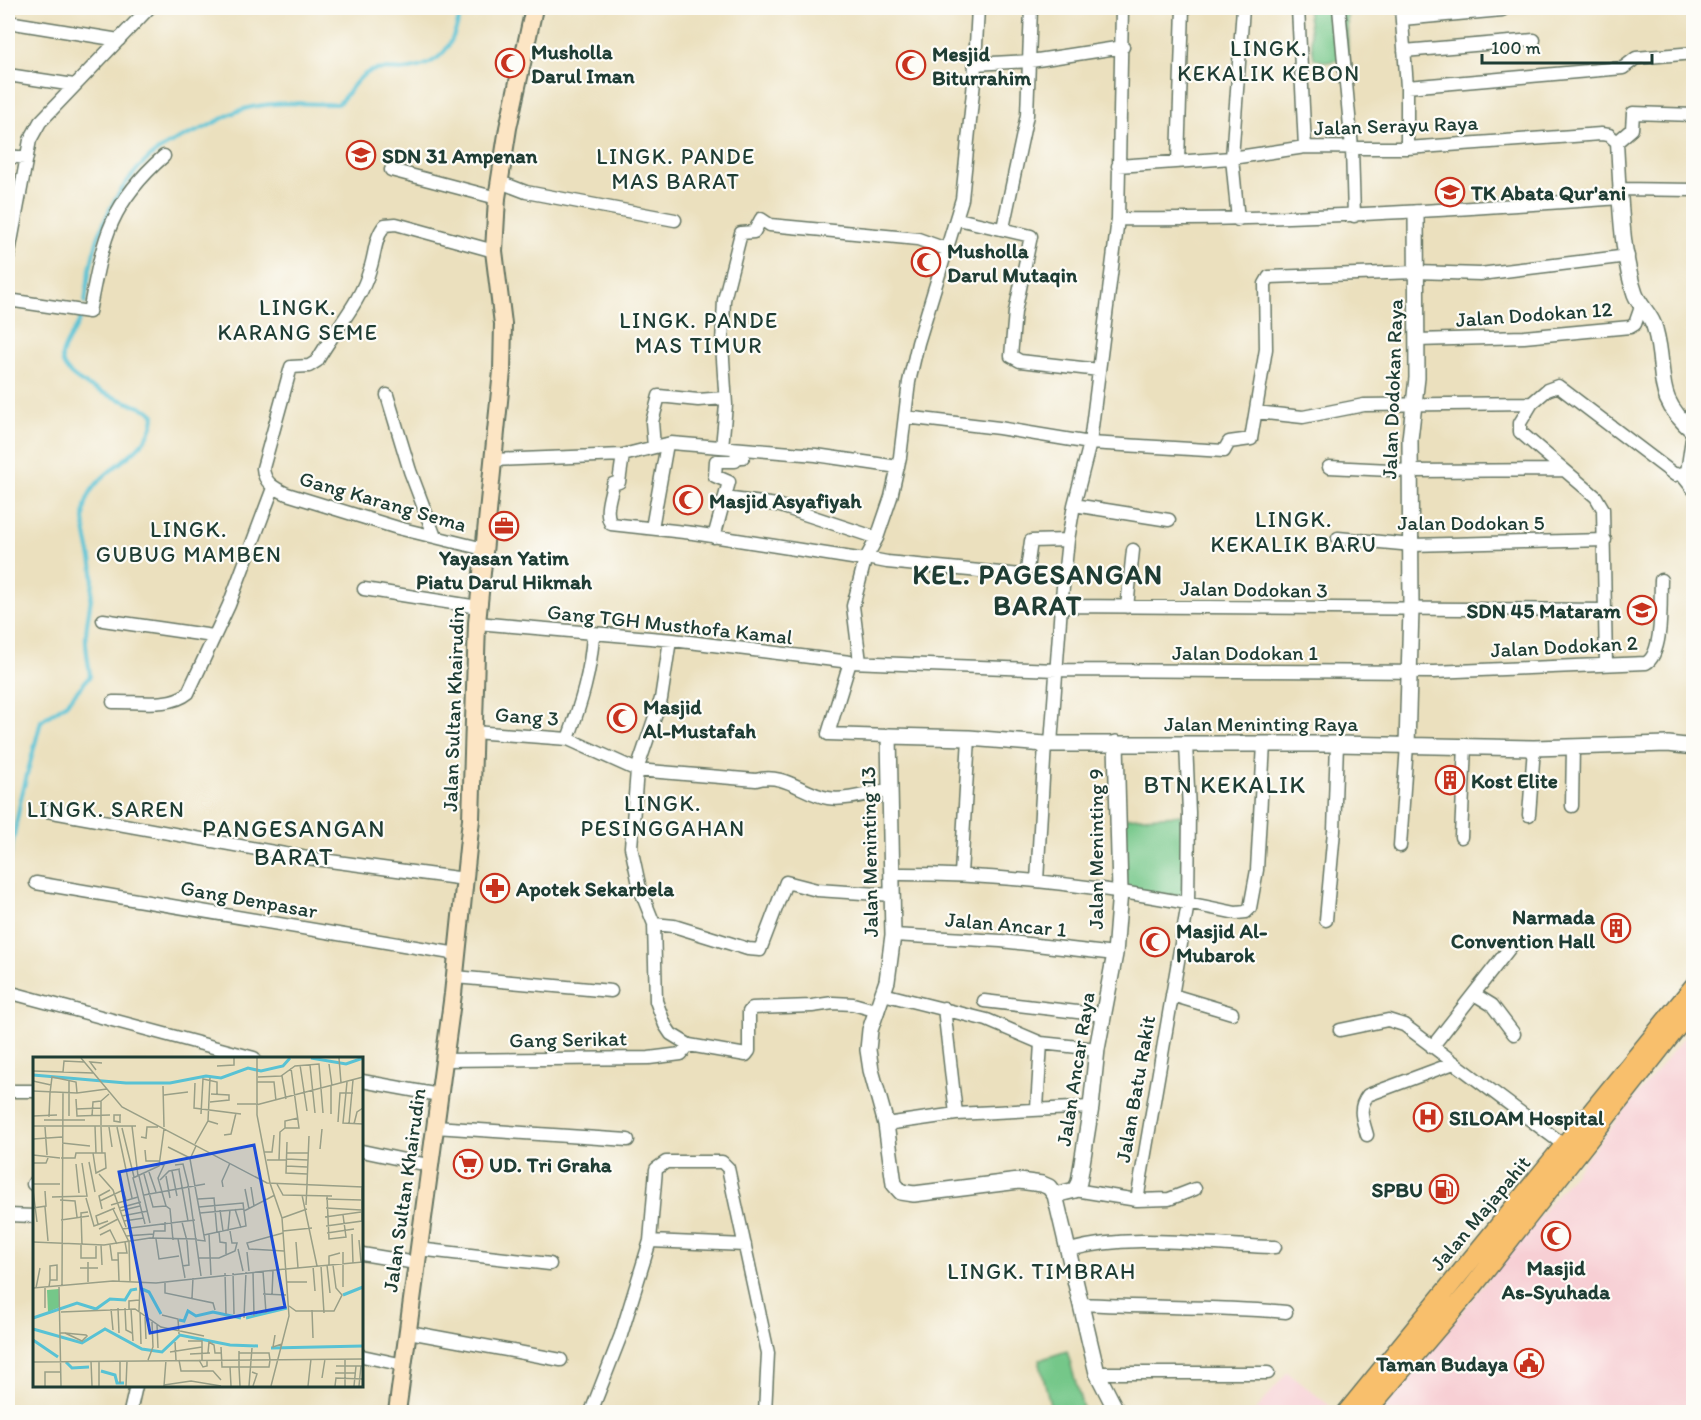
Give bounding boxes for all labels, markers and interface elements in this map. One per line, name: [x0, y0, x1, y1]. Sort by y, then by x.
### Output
scale bar: [1482, 27, 1652, 65]
district label: LINGK. KEKALIK KEBON: [1177, 35, 1361, 87]
text: 100 m: [1491, 37, 1541, 59]
place label: Musholla Darul Iman: [531, 39, 635, 88]
place label: Mesjid Biturrahim: [932, 41, 1032, 90]
mosque icon: Musholla Darul Iman: [494, 47, 526, 79]
mosque icon: Mesjid Biturrahim: [895, 49, 927, 81]
street label: Jalan Serayu Raya: [1313, 110, 1479, 140]
school or university icon: SDN 31 Ampenan: [345, 139, 377, 171]
place label: SDN 31 Ampenan: [382, 143, 538, 169]
district label: LINGK. PANDE MAS BARAT: [596, 143, 756, 195]
school or university icon: TK Abata Qur'ani: [1434, 176, 1466, 208]
place label: TK Abata Qur'ani: [1470, 180, 1626, 205]
place label: Musholla Darul Mutaqin: [947, 238, 1078, 288]
mosque icon: Musholla Darul Mutaqin: [910, 246, 942, 278]
district label: LINGK. KARANG SEME: [218, 294, 378, 346]
street label: Jalan Dodokan 12: [1455, 296, 1613, 332]
street label: Jalan Dodokan Raya: [1376, 298, 1408, 480]
district label: LINGK. PANDE MAS TIMUR: [619, 307, 779, 359]
street label: Gang Karang Sema: [297, 465, 469, 537]
mosque icon: Masjid Asyafiyah: [672, 484, 704, 516]
place label: Masjid Asyafiyah: [709, 488, 862, 514]
district label: LINGK. KEKALIK BARU: [1211, 506, 1377, 558]
office icon: Yayasan Yatim Piatu Darul Hikmah: [488, 510, 520, 542]
street label: Jalan Dodokan 5: [1397, 510, 1545, 535]
district label: LINGK. GUBUG MAMBEN: [96, 516, 282, 568]
place label: Yayasan Yatim Piatu Darul Hikmah: [416, 545, 593, 594]
district label: KEL. PAGESANGAN BARAT: [913, 558, 1163, 622]
street label: Jalan Dodokan 3: [1180, 575, 1328, 603]
school or university icon: SDN 45 Mataram: [1626, 594, 1658, 626]
place label: SDN 45 Mataram: [1467, 598, 1621, 623]
street label: Gang TGH Musthofa Kamal: [546, 599, 794, 649]
street label: Jalan Sultan Khairudin: [437, 606, 469, 812]
street label: Jalan Dodokan 2: [1490, 630, 1638, 662]
street label: Jalan Dodokan 1: [1172, 640, 1318, 665]
place label: Masjid Al-Mustafah: [642, 694, 756, 743]
street label: Gang 3: [494, 701, 560, 731]
mosque icon: Masjid Al-Mustafah: [606, 702, 638, 734]
street label: Jalan Meninting Raya: [1164, 711, 1358, 736]
building icon: Kost Elite: [1434, 764, 1466, 796]
street label: Jalan Meninting 13: [855, 766, 883, 938]
place label: Kost Elite: [1471, 768, 1558, 793]
street label: Jalan Meninting 9: [1083, 769, 1108, 929]
district label: BTN KEKALIK: [1144, 770, 1306, 799]
district label: LINGK. PESINGGAHAN: [580, 790, 746, 842]
district label: LINGK. SAREN: [27, 796, 185, 823]
district label: PANGESANGAN BARAT: [202, 814, 386, 871]
pharmacy icon: Apotek Sekarbela: [479, 872, 511, 904]
street label: Gang Denpasar: [179, 875, 320, 923]
place label: Apotek Sekarbela: [515, 876, 675, 902]
place label: Narmada Convention Hall: [1451, 904, 1596, 953]
street label: Jalan Ancar 1: [944, 906, 1068, 942]
building icon: Narmada Convention Hall: [1600, 912, 1632, 944]
place label: Masjid Al- Mubarok: [1176, 918, 1268, 967]
mosque icon: Masjid Al- Mubarok: [1139, 926, 1171, 958]
street label: Jalan Ancar Raya: [1050, 990, 1100, 1148]
street label: Jalan Batu Rakit: [1110, 1013, 1160, 1164]
street label: Gang Serikat: [509, 1025, 627, 1053]
inset map: [33, 1057, 363, 1387]
street label: Jalan Sultan Khairudin: [377, 1086, 431, 1294]
hospital icon: SILOAM Hospital: [1412, 1101, 1444, 1133]
place label: SILOAM Hospital: [1449, 1105, 1605, 1131]
supermarket icon: UD. Tri Graha: [452, 1148, 484, 1180]
street label: Jalan Majapahit: [1425, 1150, 1535, 1276]
place label: UD. Tri Graha: [489, 1152, 613, 1177]
fuel station icon: SPBU: [1428, 1173, 1460, 1205]
place label: SPBU: [1372, 1177, 1423, 1202]
mosque icon: Masjid As-Syuhada: [1540, 1220, 1572, 1252]
place label: Masjid As-Syuhada: [1501, 1255, 1611, 1305]
district label: LINGK. TIMBRAH: [947, 1258, 1137, 1285]
public building icon: Taman Budaya: [1513, 1347, 1545, 1379]
place label: Taman Budaya: [1375, 1351, 1509, 1377]

